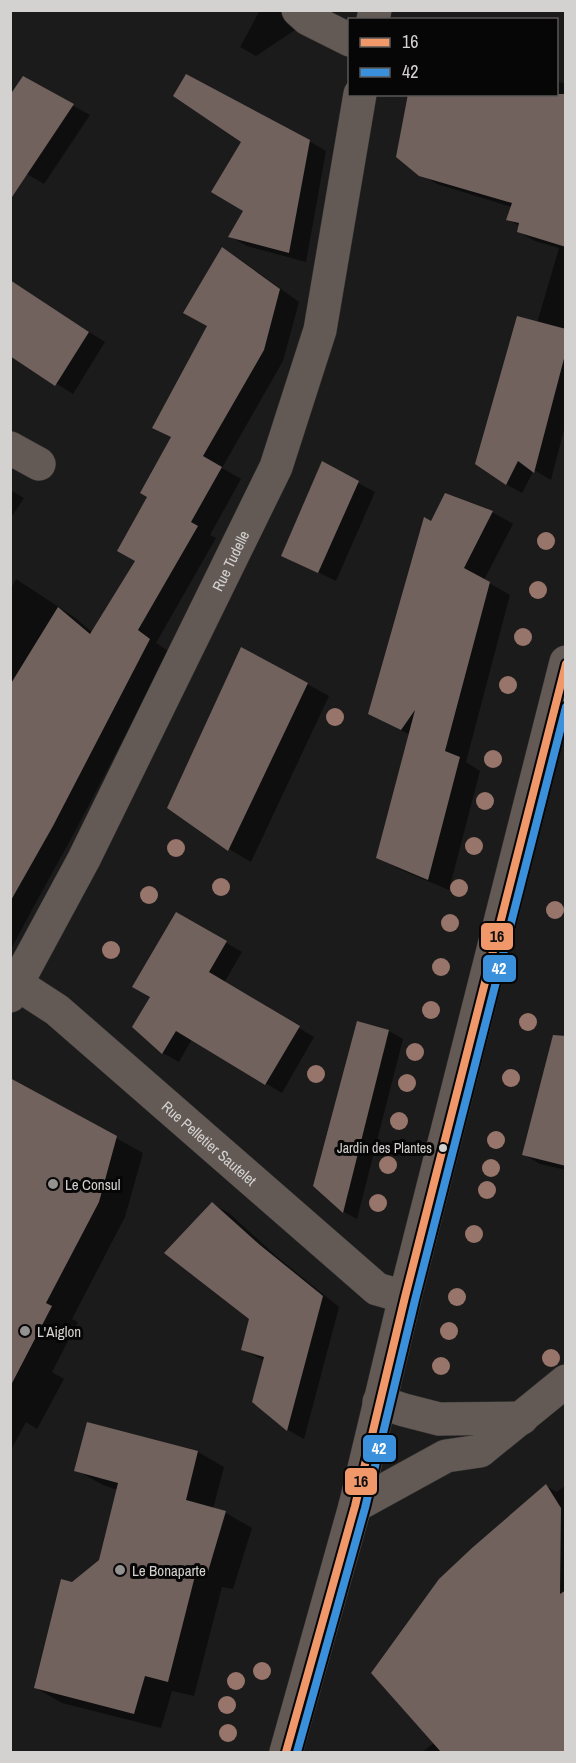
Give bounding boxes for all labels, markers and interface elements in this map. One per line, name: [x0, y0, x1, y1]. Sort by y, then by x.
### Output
legend: [348, 18, 558, 96]
text: 16: [402, 29, 418, 54]
text: 42: [402, 59, 418, 84]
street label: Rue Tudelle: [206, 527, 254, 594]
line badge: 16: [480, 922, 514, 951]
text: 16: [490, 925, 504, 947]
line badge: 42: [482, 954, 517, 983]
text: 42: [492, 957, 506, 979]
street label: Rue Pelletier Sautelet: [157, 1096, 262, 1191]
place label: Jardin des Plantes: [337, 1139, 432, 1157]
marker: Jardin des Plantes: [437, 1142, 449, 1154]
place label: Le Consul: [65, 1174, 120, 1195]
marker: Le Consul: [46, 1177, 60, 1191]
place label: L'Aiglon: [37, 1321, 81, 1342]
marker: L'Aiglon: [18, 1324, 32, 1338]
line badge: 42: [362, 1434, 397, 1463]
text: 42: [372, 1437, 386, 1459]
line badge: 16: [344, 1467, 378, 1496]
text: 16: [354, 1470, 368, 1492]
place label: Le Bonaparte: [132, 1560, 206, 1581]
marker: Le Bonaparte: [113, 1563, 127, 1577]

